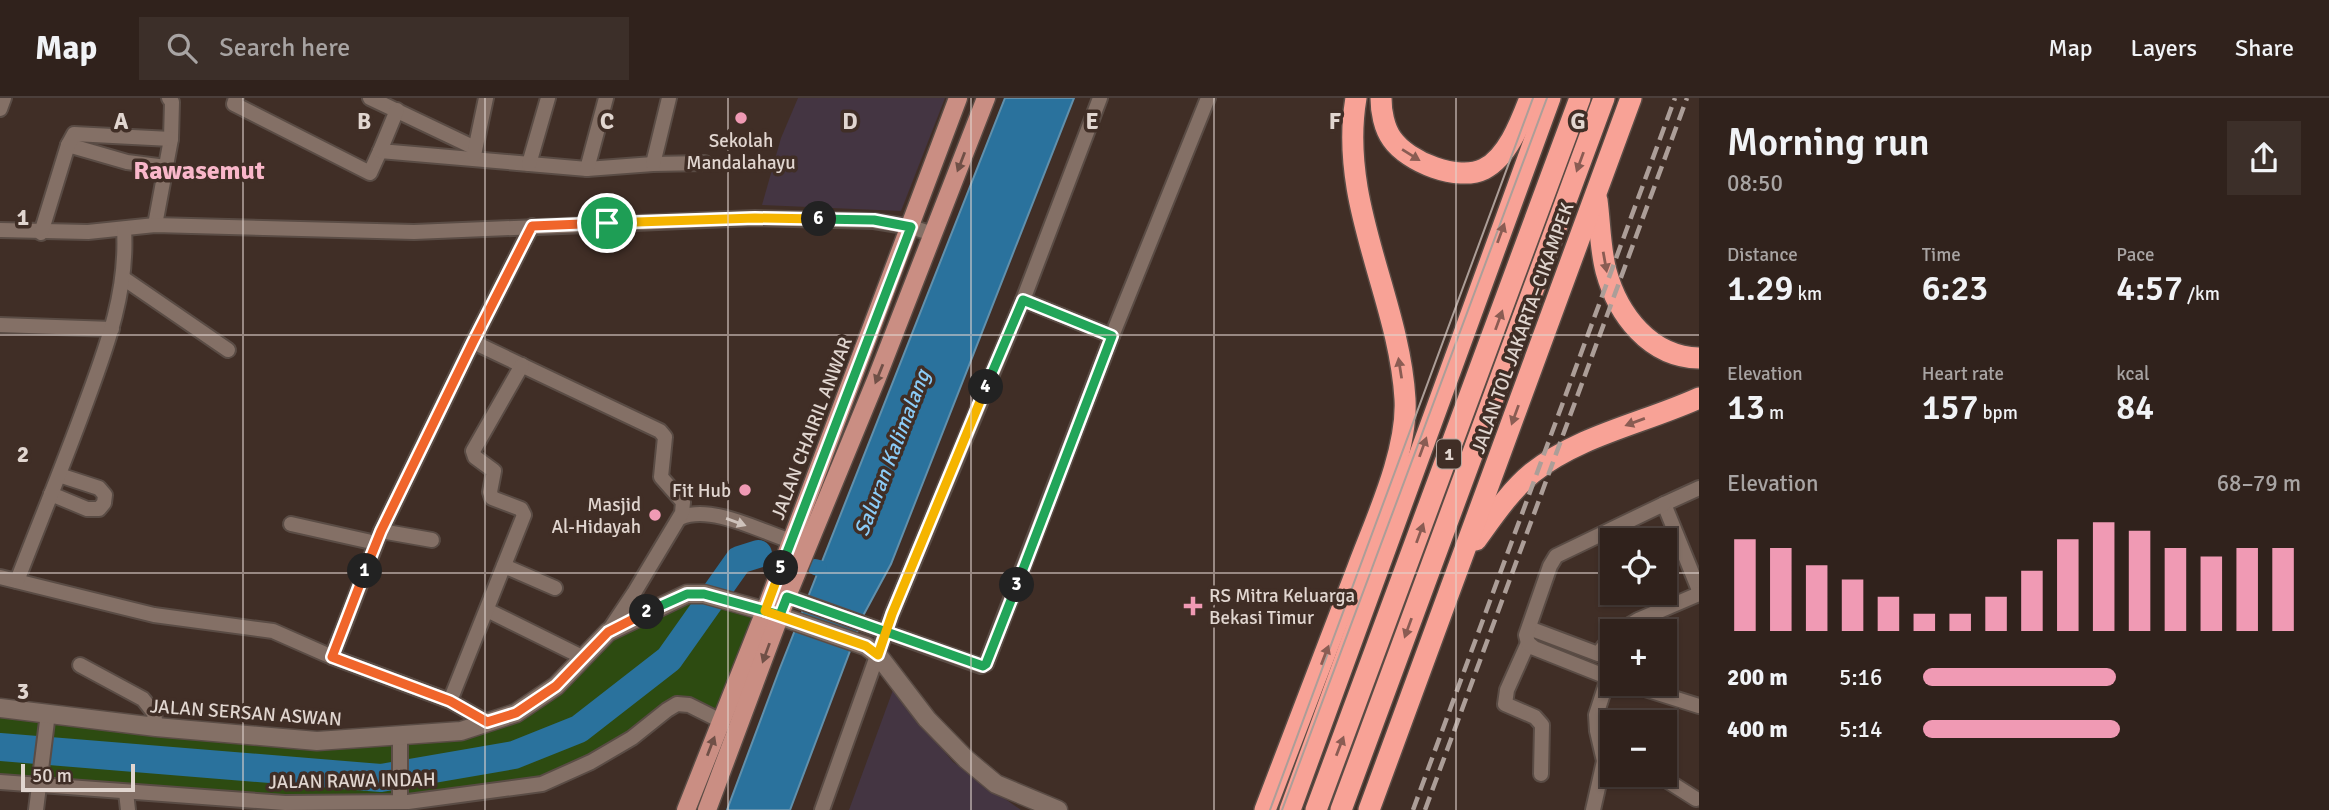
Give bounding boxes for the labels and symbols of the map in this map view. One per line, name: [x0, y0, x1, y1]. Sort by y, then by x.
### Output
text: A: [114, 107, 129, 136]
text: B: [357, 107, 371, 136]
text: C: [600, 107, 614, 136]
text: D: [842, 107, 858, 136]
text: E: [1085, 107, 1099, 136]
text: F: [1329, 107, 1341, 136]
text: G: [1570, 107, 1586, 136]
marker: Sekolah Mandalahayu: [733, 110, 749, 126]
place label: Sekolah Mandalahayu: [686, 129, 796, 175]
one-way arrow: [1401, 149, 1420, 162]
one-way arrow: [956, 151, 967, 172]
one-way arrow: [1575, 152, 1586, 173]
district label: Rawasemut: [133, 155, 265, 187]
pin: [577, 193, 637, 253]
street label: JALAN TOL JAKARTA–CIKAMPEK: [1466, 199, 1580, 457]
pin: 6: [802, 202, 836, 236]
text: 1: [17, 203, 29, 232]
one-way arrow: [1496, 223, 1507, 244]
one-way arrow: [1600, 251, 1611, 273]
one-way arrow: [1493, 309, 1504, 330]
street label: JALAN CHAIRIL ANWAR: [766, 334, 858, 523]
one-way arrow: [1394, 357, 1405, 379]
one-way arrow: [873, 363, 884, 384]
water label: Saluran Kalimalang: [848, 365, 936, 540]
pin: 4: [968, 370, 1004, 404]
one-way arrow: [1509, 404, 1520, 425]
one-way arrow: [1625, 417, 1646, 428]
one-way arrow: [1418, 436, 1429, 457]
text: 2: [17, 440, 29, 469]
road number: 1: [1437, 440, 1461, 468]
place label: Fit Hub: [672, 479, 731, 503]
marker: Fit Hub: [737, 482, 753, 498]
place label: Masjid Al-Hidayah: [551, 493, 641, 539]
marker: Masjid Al-Hidayah: [647, 507, 663, 523]
one-way arrow: [725, 517, 746, 528]
one-way arrow: [1415, 523, 1426, 544]
pin: 5: [764, 550, 798, 586]
pin: 1: [348, 554, 382, 588]
pin: 3: [1000, 568, 1034, 602]
place label: RS Mitra Keluarga Bekasi Timur: [1209, 584, 1355, 630]
pin: 2: [630, 594, 664, 630]
marker: RS Mitra Keluarga Bekasi Timur: [1183, 596, 1203, 616]
one-way arrow: [1402, 618, 1413, 639]
one-way arrow: [760, 642, 771, 663]
one-way arrow: [1319, 644, 1330, 665]
text: 3: [17, 677, 29, 706]
street label: JALAN SERSAN ASWAN: [149, 694, 343, 732]
one-way arrow: [706, 736, 717, 757]
one-way arrow: [1335, 736, 1346, 757]
scale bar: [21, 761, 135, 793]
street label: JALAN RAWA INDAH: [268, 768, 436, 794]

